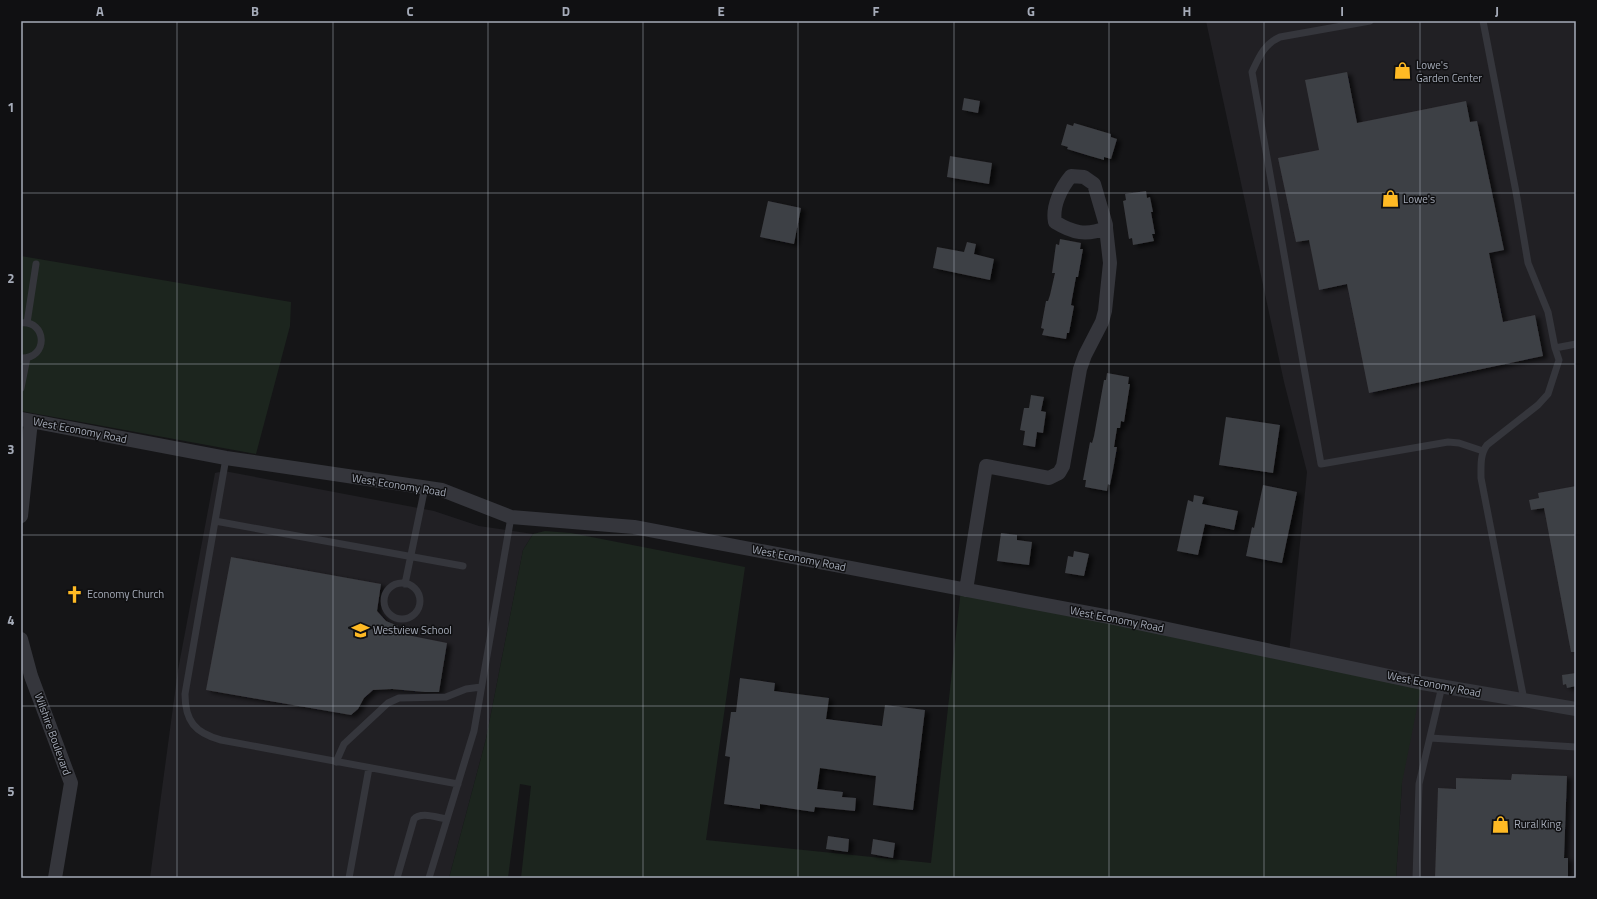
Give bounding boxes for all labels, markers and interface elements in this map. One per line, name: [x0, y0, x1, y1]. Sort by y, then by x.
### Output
text: A: [96, 1, 104, 21]
text: B: [251, 1, 259, 21]
text: C: [406, 1, 414, 21]
text: D: [562, 1, 570, 21]
text: E: [717, 1, 725, 21]
text: F: [873, 1, 880, 21]
text: G: [1027, 1, 1035, 21]
text: H: [1183, 1, 1191, 21]
text: I: [1340, 1, 1344, 21]
text: J: [1495, 1, 1499, 21]
place label: Lowe's Garden Center: [1416, 57, 1482, 86]
shop icon: Lowe's Garden Center: [1393, 61, 1413, 81]
text: 1: [7, 97, 15, 117]
shop icon: Lowe's: [1380, 189, 1400, 209]
place label: Lowe's: [1403, 191, 1435, 207]
text: 2: [7, 268, 15, 288]
street label: West Economy Road: [32, 413, 129, 447]
text: 3: [7, 439, 15, 459]
street label: West Economy Road: [351, 470, 448, 500]
street label: West Economy Road: [751, 541, 848, 575]
church icon: Economy Church: [64, 584, 84, 604]
place label: Economy Church: [87, 586, 164, 602]
street label: West Economy Road: [1069, 602, 1166, 636]
text: 4: [7, 610, 15, 630]
school or university icon: Westview School: [350, 620, 370, 640]
place label: Westview School: [373, 622, 452, 638]
street label: West Economy Road: [1386, 667, 1483, 701]
street label: Wilshire Boulevard: [31, 691, 75, 778]
text: 5: [7, 781, 15, 801]
shop icon: Rural King: [1491, 814, 1511, 834]
place label: Rural King: [1514, 816, 1561, 832]

